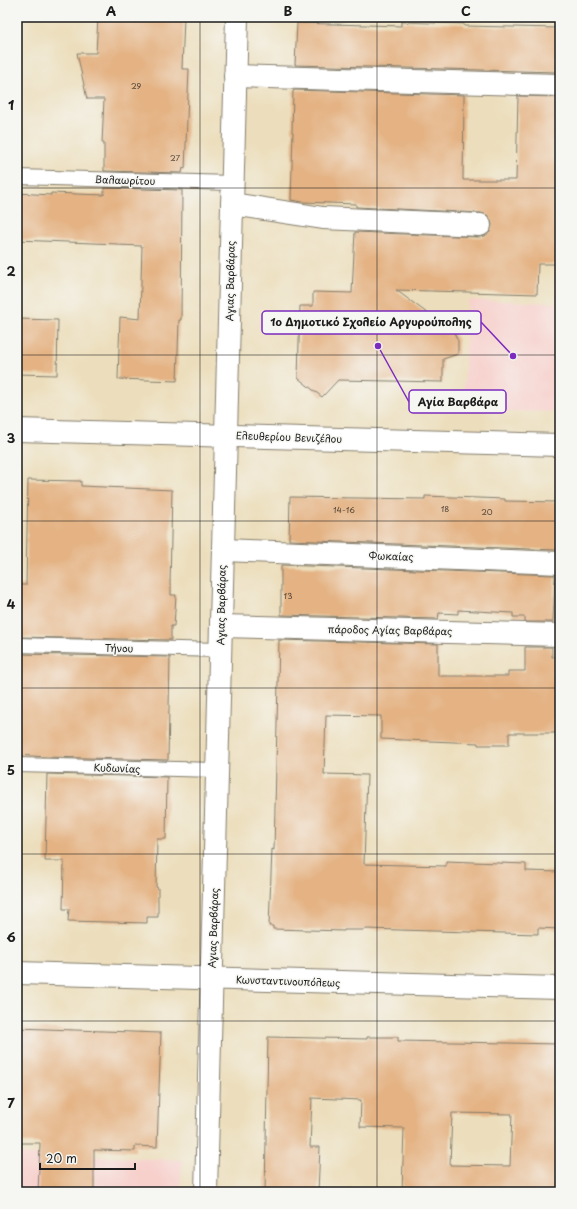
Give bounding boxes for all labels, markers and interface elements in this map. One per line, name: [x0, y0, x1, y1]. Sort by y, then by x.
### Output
text: A: [106, 1, 116, 20]
text: B: [284, 1, 293, 20]
text: C: [461, 1, 471, 20]
house number: 29: [131, 80, 141, 92]
text: 1: [8, 95, 14, 114]
house number: 27: [170, 152, 180, 164]
street label: Βαλαωρίτου: [94, 171, 156, 188]
street label: Αγιας Βαρβάρας: [221, 241, 239, 321]
text: 2: [6, 261, 16, 280]
callout: 1ο Δημοτικό Σχολείο Αργυρούπολης: [262, 311, 481, 334]
text: 1ο Δημοτικό Σχολείο Αργυρούπολης: [270, 313, 472, 330]
callout: Αγία Βαρβάρα: [409, 390, 506, 413]
text: Αγία Βαρβάρα: [417, 393, 499, 410]
street label: Ελευθερίου Βενιζέλου: [236, 427, 343, 446]
text: 3: [7, 428, 16, 447]
house number: 18: [441, 503, 449, 515]
house number: 14-16: [333, 504, 355, 516]
house number: 20: [481, 506, 493, 518]
street label: Φωκαίας: [368, 547, 414, 564]
street label: Αγιας Βαρβάρας: [212, 565, 230, 645]
house number: 13: [284, 590, 292, 602]
text: 4: [7, 594, 16, 613]
street label: πάροδος Αγίας Βαρβάρας: [328, 621, 452, 639]
street label: Τήνου: [105, 640, 134, 655]
street label: Κυδωνίας: [93, 759, 141, 776]
text: 5: [7, 760, 15, 779]
street label: Αγιας Βαρβάρας: [204, 888, 222, 968]
text: 6: [6, 927, 16, 946]
street label: Κωνσταντινουπόλεως: [236, 971, 341, 990]
text: 7: [7, 1093, 15, 1112]
scale bar: [40, 1145, 135, 1171]
text: 20 m: [46, 1149, 77, 1167]

